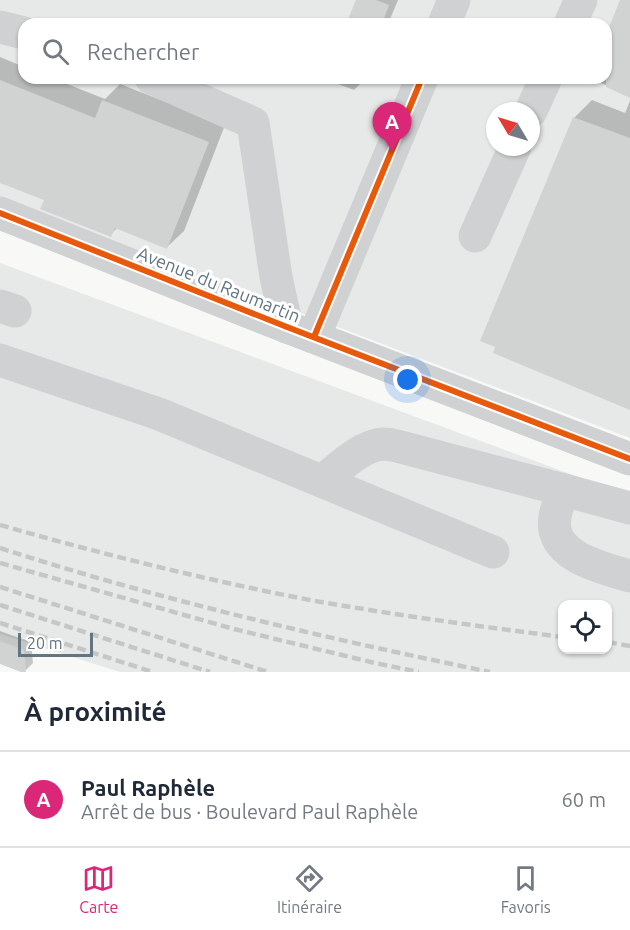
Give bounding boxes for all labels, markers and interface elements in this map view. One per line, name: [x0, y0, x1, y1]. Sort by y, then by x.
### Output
search box: [18, 18, 612, 84]
icon: search: [39, 35, 72, 68]
text: Rechercher: [87, 39, 199, 64]
pin: A: [372, 102, 412, 152]
north arrow: [486, 102, 540, 156]
street label: Avenue du Raumartin: [135, 242, 303, 326]
your location: [393, 365, 422, 394]
map controls: [558, 600, 612, 654]
button: locate: [558, 600, 612, 654]
scale bar: [18, 630, 93, 658]
text: 20 m: [27, 634, 63, 652]
text: À proximité: [24, 697, 166, 726]
text: Paul Raphèle: [81, 775, 215, 800]
text: A: [36, 788, 51, 811]
text: 60 m: [562, 788, 606, 811]
text: Arrêt de bus · Boulevard Paul Raphèle: [81, 800, 418, 823]
tab: Carte: [79, 862, 118, 916]
tab: Itinéraire: [277, 862, 342, 916]
tab: Favoris: [501, 862, 551, 916]

